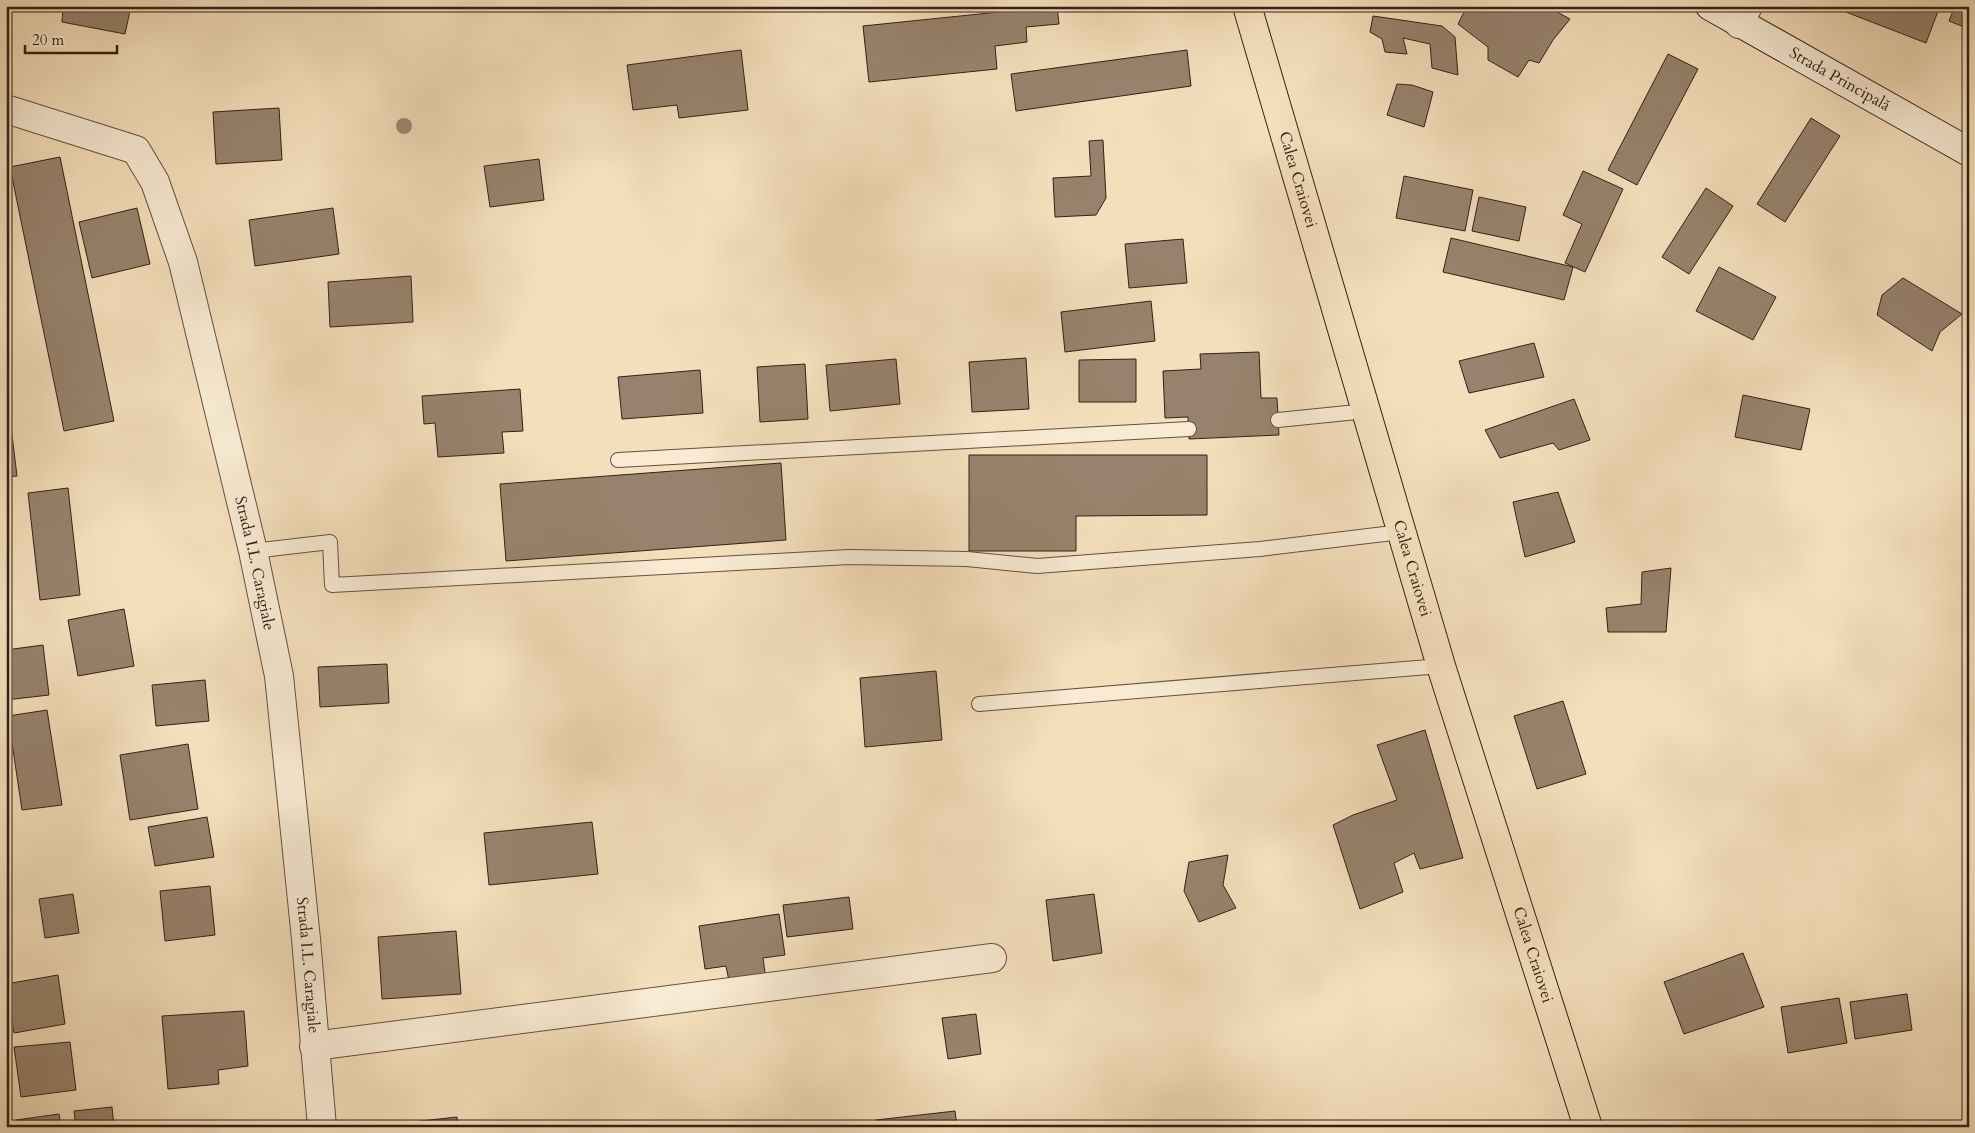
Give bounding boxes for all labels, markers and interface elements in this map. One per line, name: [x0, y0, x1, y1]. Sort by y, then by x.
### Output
scale bar: [25, 22, 118, 54]
text: 20 m: [32, 30, 64, 50]
street label: Strada Principală: [1785, 42, 1894, 116]
street label: Calea Craiovei: [1273, 129, 1323, 231]
street label: Strada I.L. Caragiale: [229, 494, 280, 632]
street label: Calea Craiovei: [1388, 517, 1437, 620]
street label: Strada I.L. Caragiale: [291, 896, 325, 1034]
street label: Calea Craiovei: [1507, 904, 1559, 1006]

